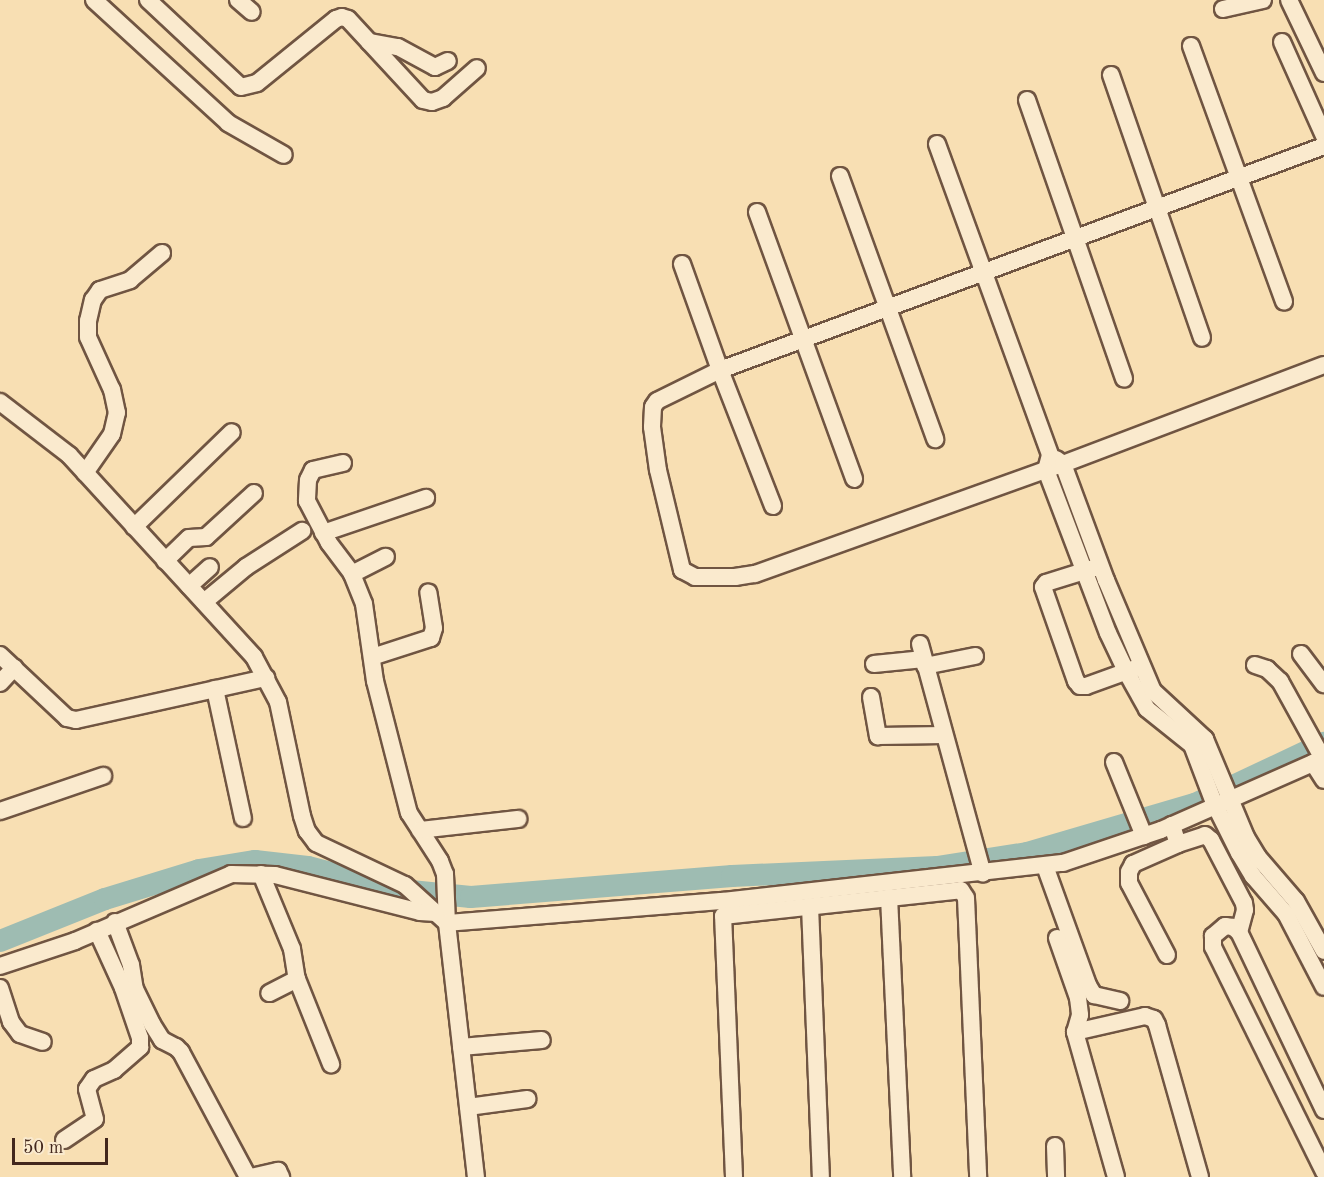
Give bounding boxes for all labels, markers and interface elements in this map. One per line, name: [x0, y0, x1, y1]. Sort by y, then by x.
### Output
scale bar: [15, 1126, 111, 1164]
text: 50 m: [23, 1139, 63, 1157]

